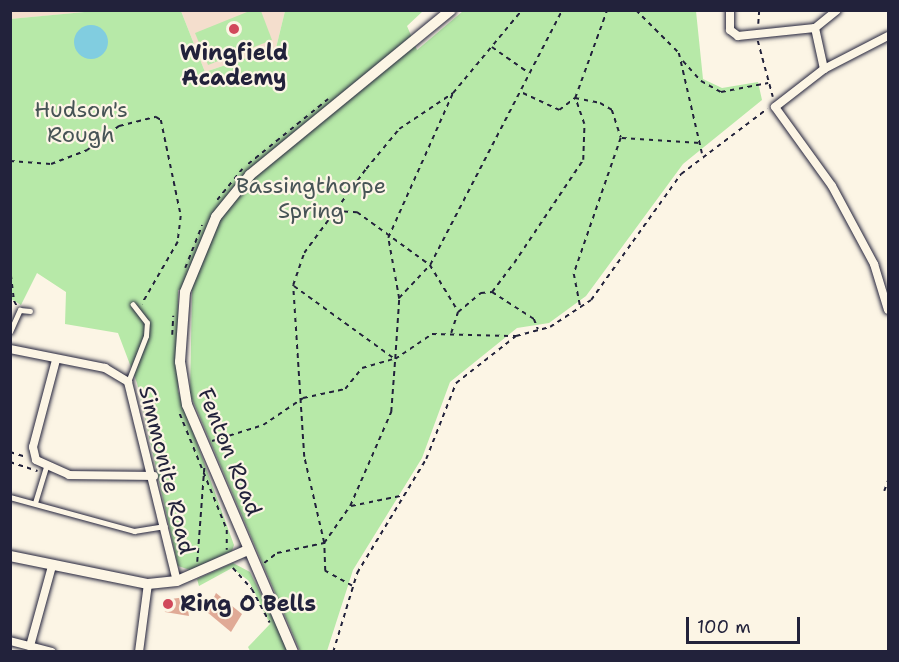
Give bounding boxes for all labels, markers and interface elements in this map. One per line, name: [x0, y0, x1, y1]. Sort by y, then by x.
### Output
marker: Wingfield Academy: [227, 22, 241, 36]
place label: Wingfield Academy: [180, 39, 288, 90]
park label: Hudson's Rough: [34, 96, 128, 148]
park label: Bassingthorpe Spring: [236, 172, 386, 224]
street label: Simmonite Road: [133, 383, 201, 557]
street label: Fenton Road: [192, 384, 268, 520]
place label: Ring O Bells: [180, 591, 316, 617]
marker: Ring O Bells: [161, 597, 175, 611]
scale bar: [689, 605, 803, 643]
text: 100 m: [697, 615, 751, 639]

